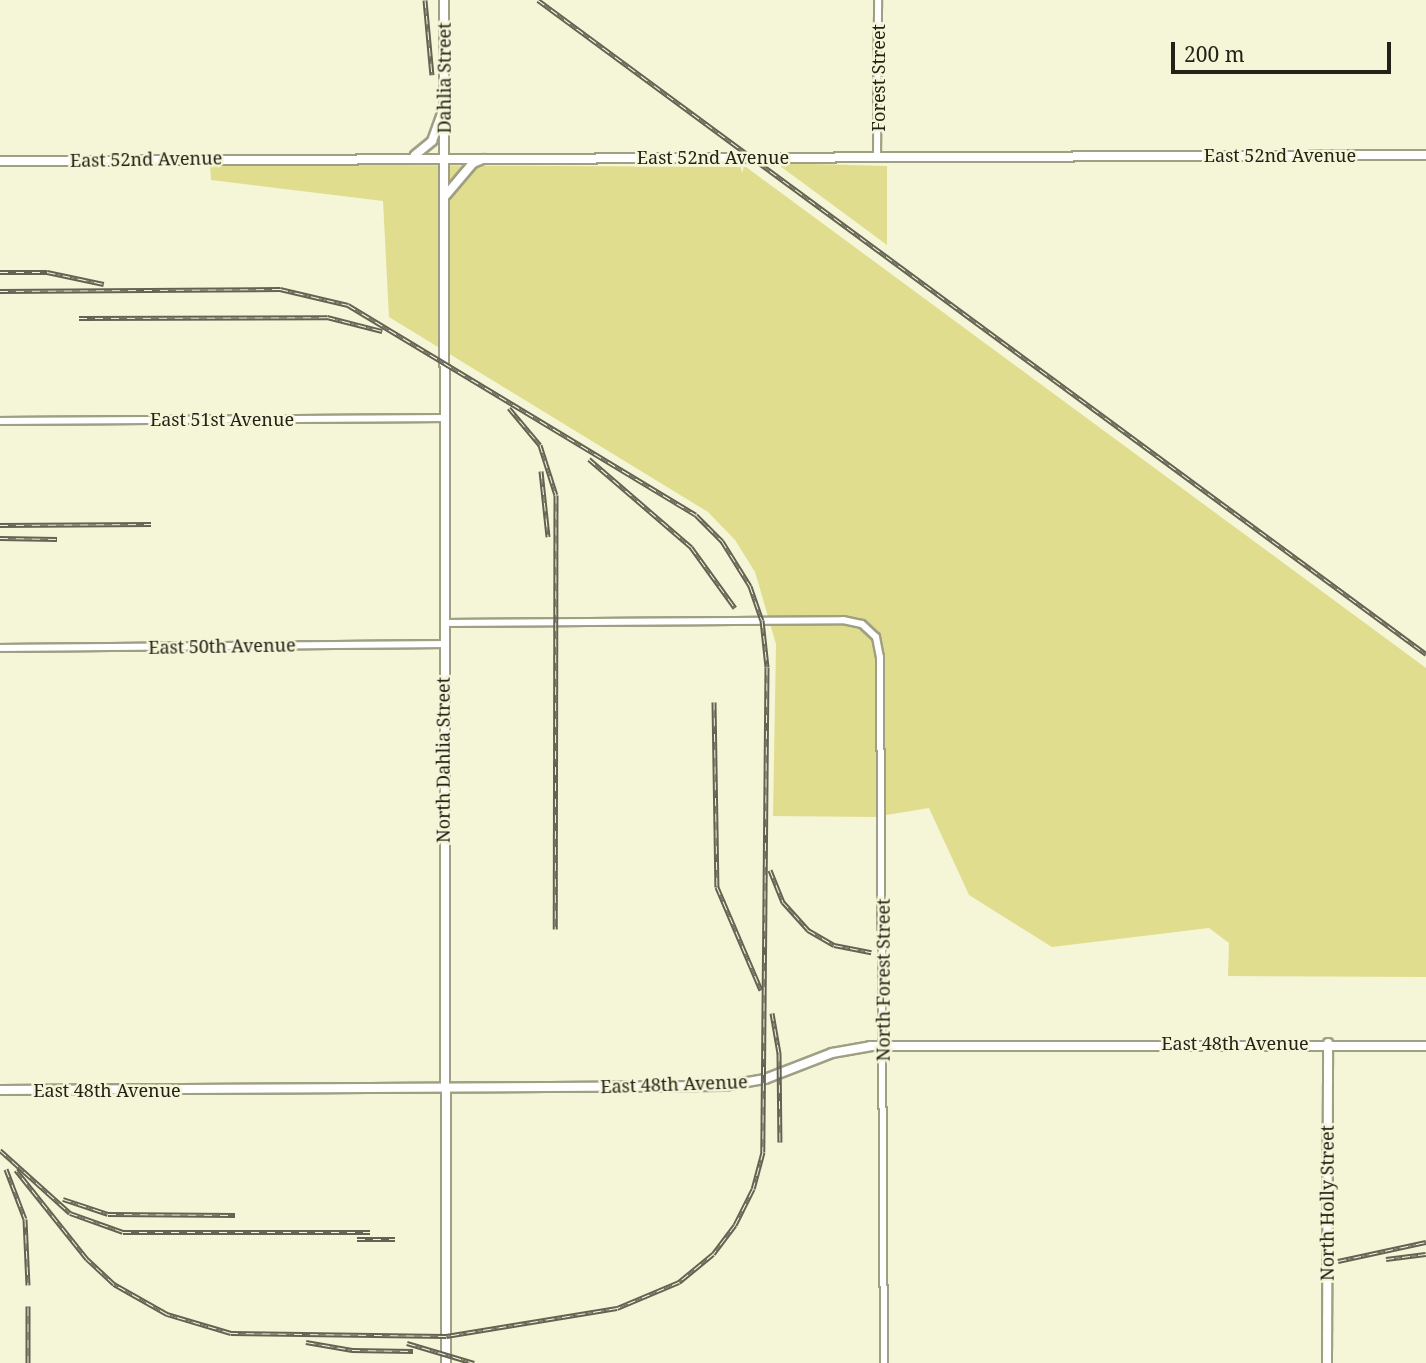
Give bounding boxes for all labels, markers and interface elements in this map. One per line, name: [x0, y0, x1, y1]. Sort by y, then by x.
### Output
street label: Dahlia Street: [433, 22, 455, 134]
street label: Forest Street: [867, 24, 889, 132]
scale bar: [1174, 28, 1394, 72]
text: 200 m: [1184, 40, 1245, 68]
street label: East 52nd Avenue: [1204, 144, 1356, 166]
street label: East 52nd Avenue: [637, 146, 789, 168]
street label: East 52nd Avenue: [70, 147, 222, 171]
street label: East 51st Avenue: [150, 408, 294, 430]
street label: East 50th Avenue: [148, 634, 296, 658]
street label: North Dahlia Street: [432, 677, 454, 843]
street label: North Forest Street: [872, 899, 894, 1061]
street label: East 48th Avenue: [1161, 1032, 1309, 1054]
street label: East 48th Avenue: [600, 1071, 748, 1097]
street label: East 48th Avenue: [33, 1079, 181, 1101]
street label: North Holly Street: [1316, 1125, 1338, 1281]

